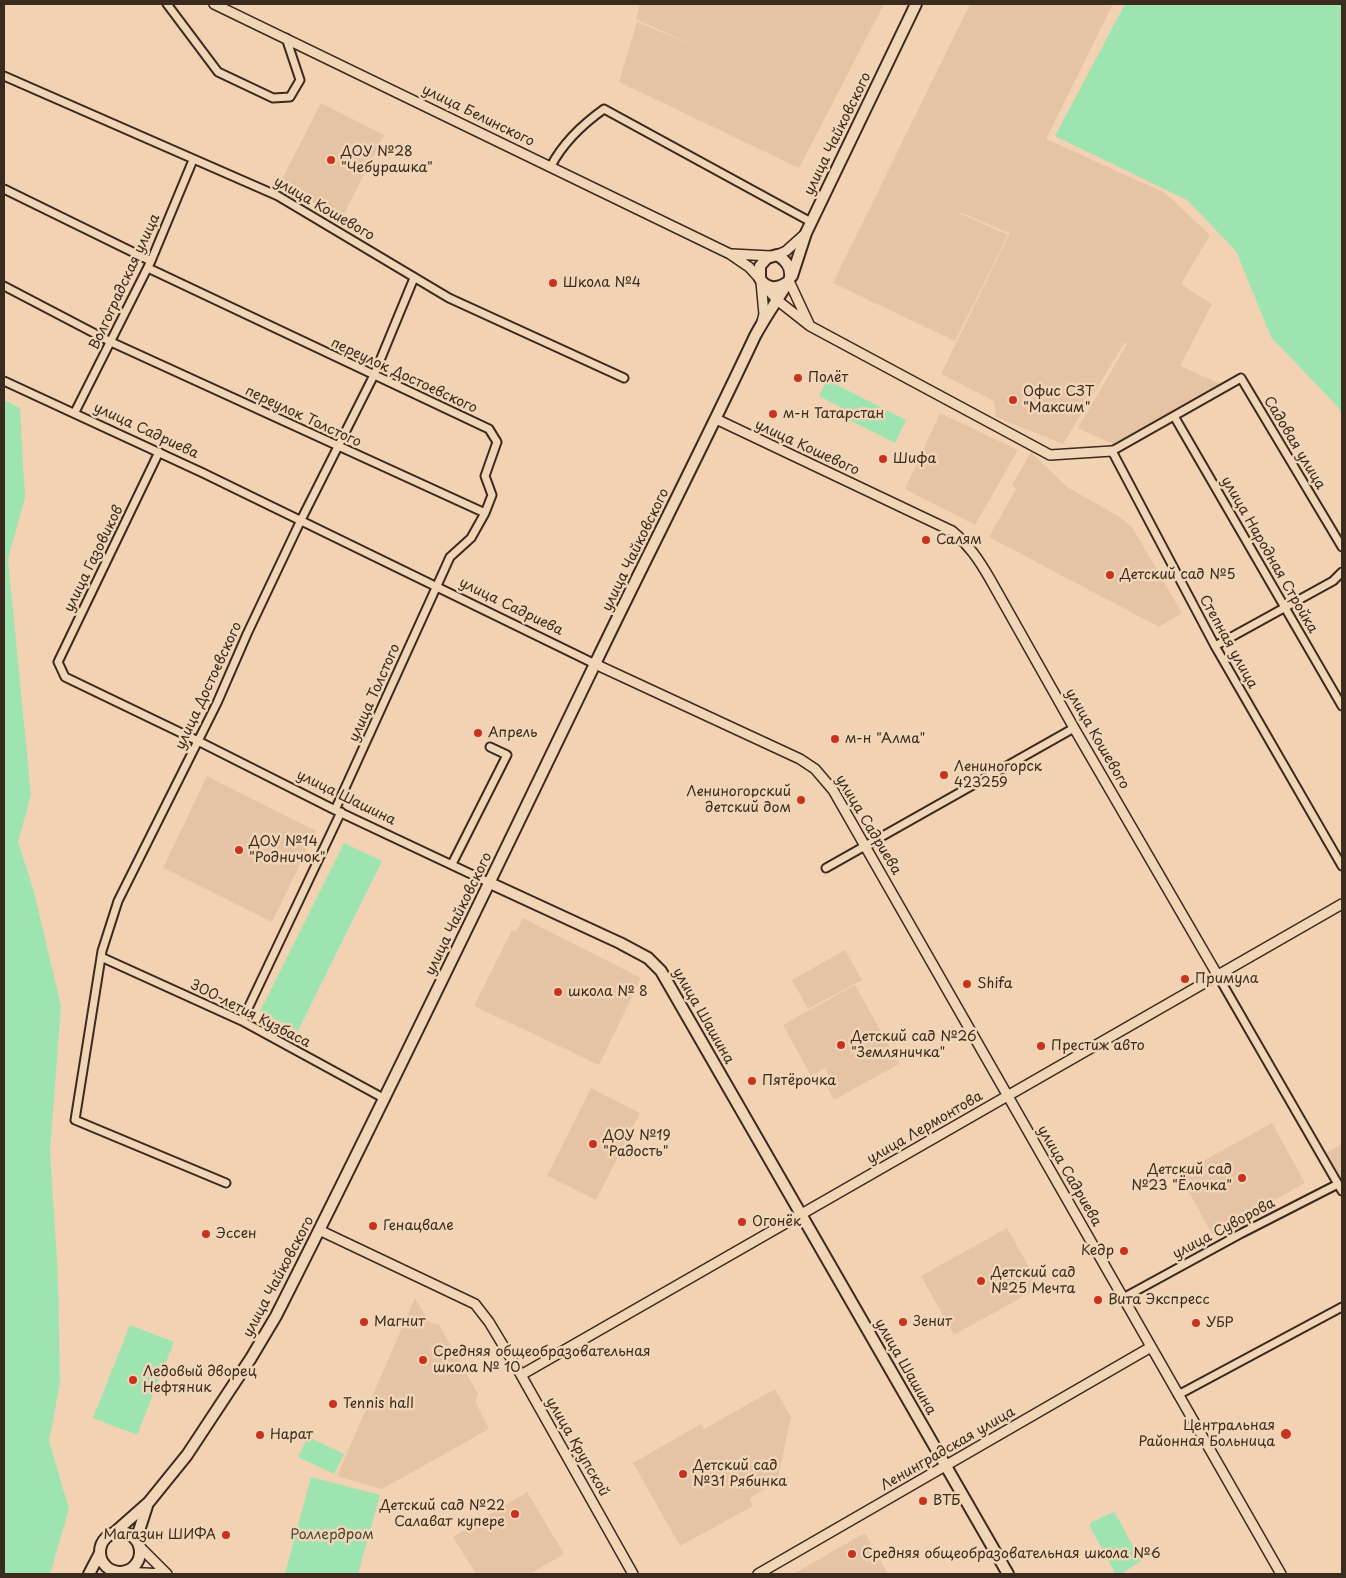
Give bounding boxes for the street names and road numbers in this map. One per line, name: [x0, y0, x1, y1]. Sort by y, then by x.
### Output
street label: улица Чайковского: [801, 70, 875, 198]
street label: улица Белинского: [419, 81, 537, 151]
street label: улица Кошевого: [271, 173, 377, 245]
street label: Волгоградская улица: [86, 211, 164, 353]
street label: переулок Достоевского: [328, 335, 480, 417]
street label: переулок Толстого: [242, 383, 364, 451]
street label: Садовая улица: [1260, 393, 1328, 493]
street label: улица Садриева: [91, 399, 201, 463]
street label: улица Кошевого: [752, 416, 862, 480]
street label: улица Народная Стройка: [1217, 474, 1321, 636]
street label: улица Чайковского: [599, 486, 673, 614]
street label: улица Газовиков: [61, 503, 127, 615]
street label: улица Садриева: [456, 575, 566, 639]
street label: Степная улица: [1195, 592, 1261, 692]
street label: улица Достоевского: [172, 620, 246, 752]
street label: улица Толстого: [346, 641, 404, 745]
street label: улица Кошевого: [1061, 686, 1133, 792]
street label: улица Шашина: [294, 767, 398, 829]
street label: улица Садриева: [832, 772, 904, 878]
street label: улица Чайковского: [422, 850, 496, 978]
street label: улица Шашина: [669, 965, 737, 1067]
street label: 300-летия Кузбаса: [187, 976, 313, 1052]
street label: улица Лермонтова: [864, 1088, 986, 1168]
street label: улица Садриева: [1033, 1123, 1105, 1229]
street label: улица Суворова: [1170, 1195, 1278, 1263]
street label: улица Чайковского: [240, 1214, 318, 1340]
street label: улица Шашина: [871, 1316, 939, 1418]
street label: улица Крупской: [542, 1394, 612, 1500]
street label: Ленинградская улица: [878, 1404, 1018, 1494]

